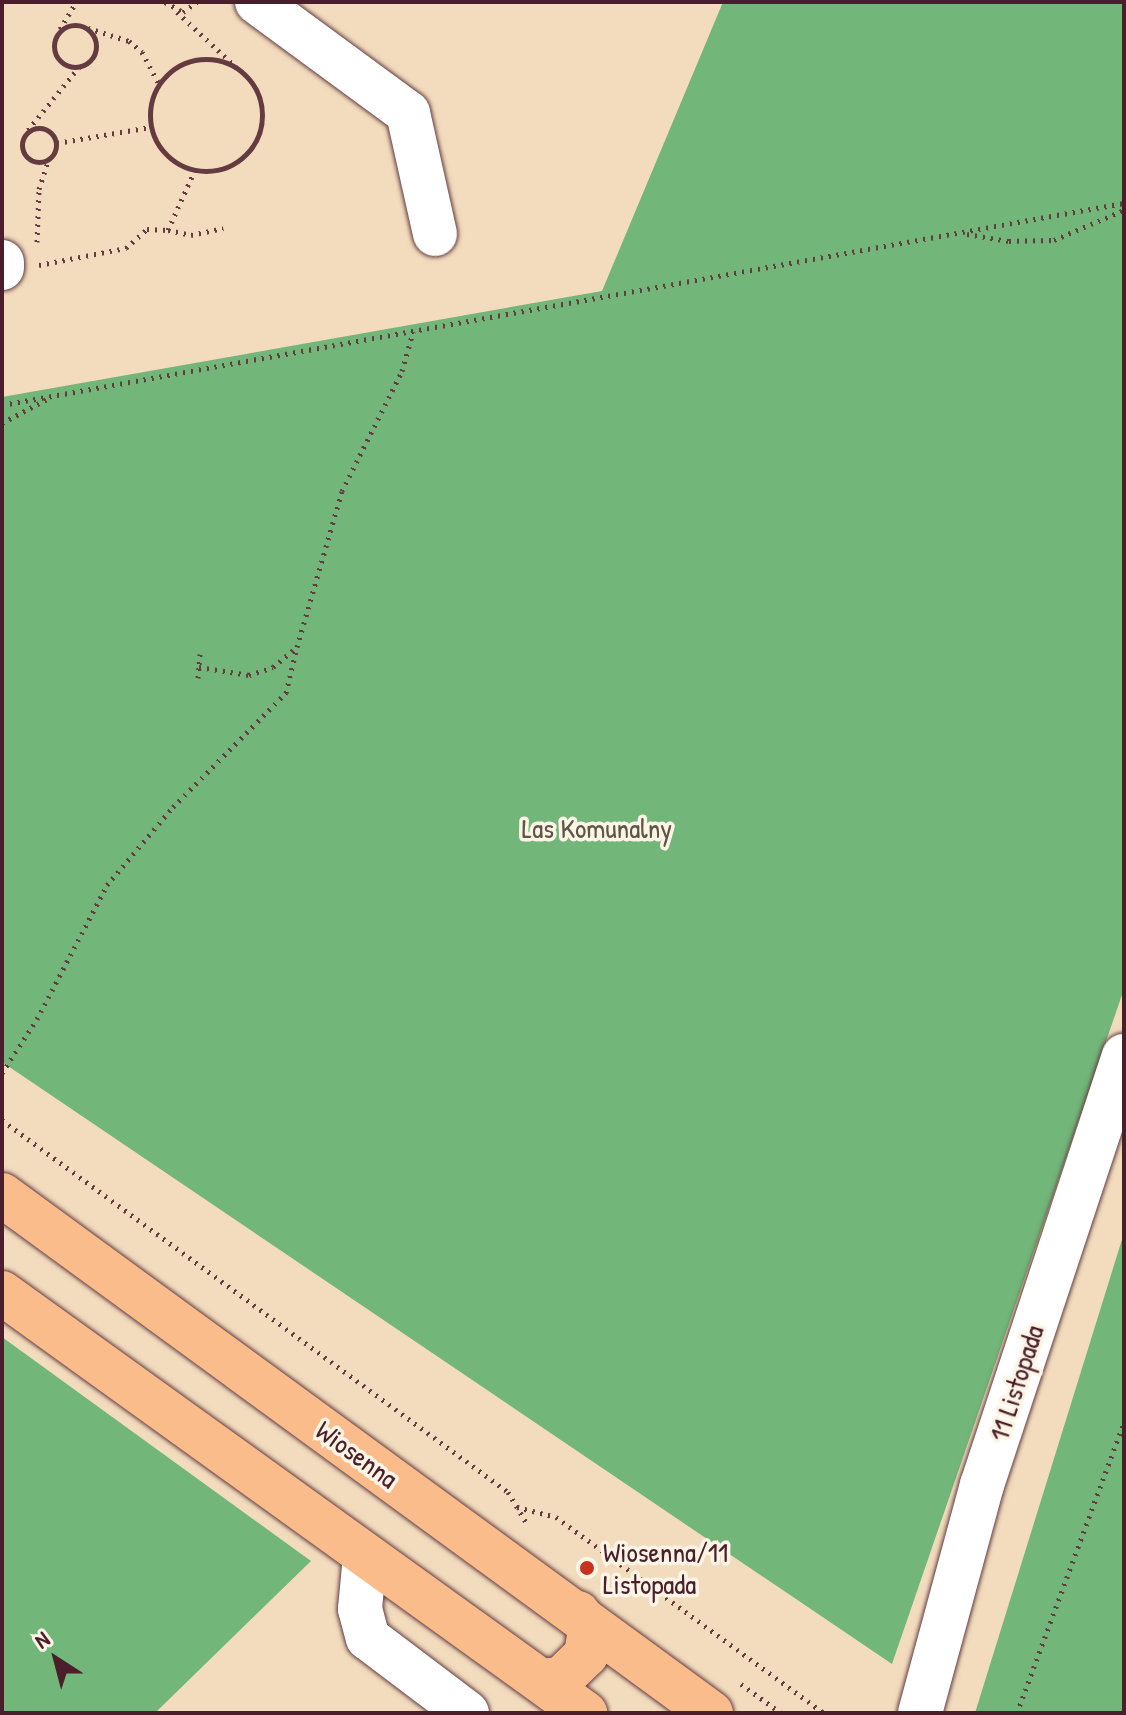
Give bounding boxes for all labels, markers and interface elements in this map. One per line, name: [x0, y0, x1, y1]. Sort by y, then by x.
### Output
park label: Las Komunalny: [522, 811, 672, 845]
street label: 11 Listopada: [981, 1321, 1051, 1445]
street label: Wiosenna: [309, 1413, 405, 1495]
place label: Wiosenna/11 Listopada: [603, 1535, 728, 1601]
marker: Wiosenna/11 Listopada: [578, 1559, 596, 1577]
north arrow: [16, 1619, 96, 1699]
text: N: [28, 1624, 55, 1655]

